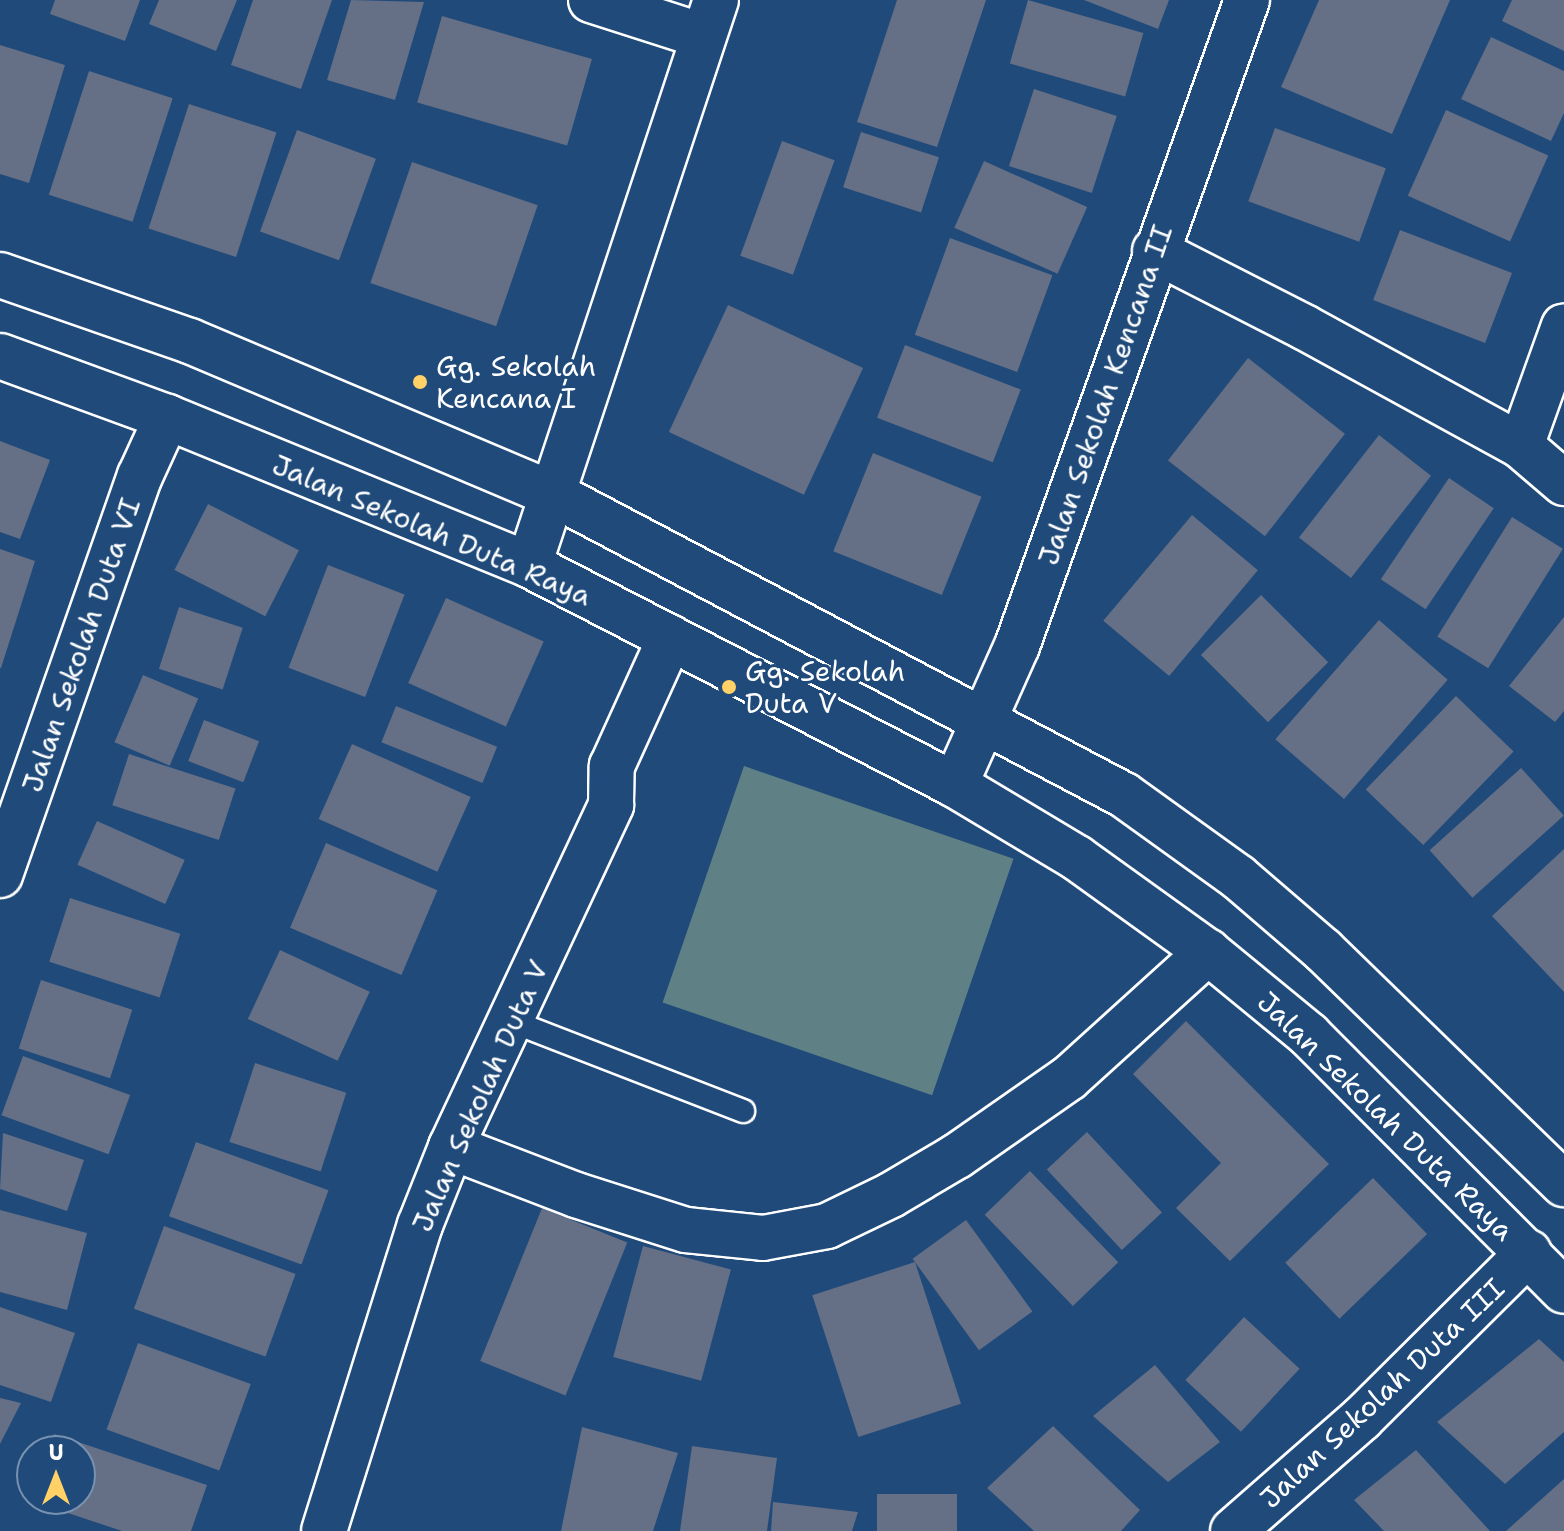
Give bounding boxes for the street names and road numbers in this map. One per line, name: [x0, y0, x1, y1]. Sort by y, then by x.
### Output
street label: Jalan Sekolah Kencana II: [1031, 221, 1179, 569]
street label: Jalan Sekolah Duta Raya: [267, 447, 597, 613]
street label: Jalan Sekolah Duta VI: [15, 494, 147, 796]
street label: Jalan Sekolah Duta V: [405, 955, 555, 1237]
street label: Jalan Sekolah Duta Raya: [1251, 985, 1521, 1247]
street label: Jalan Sekolah Duta III: [1253, 1271, 1511, 1515]

